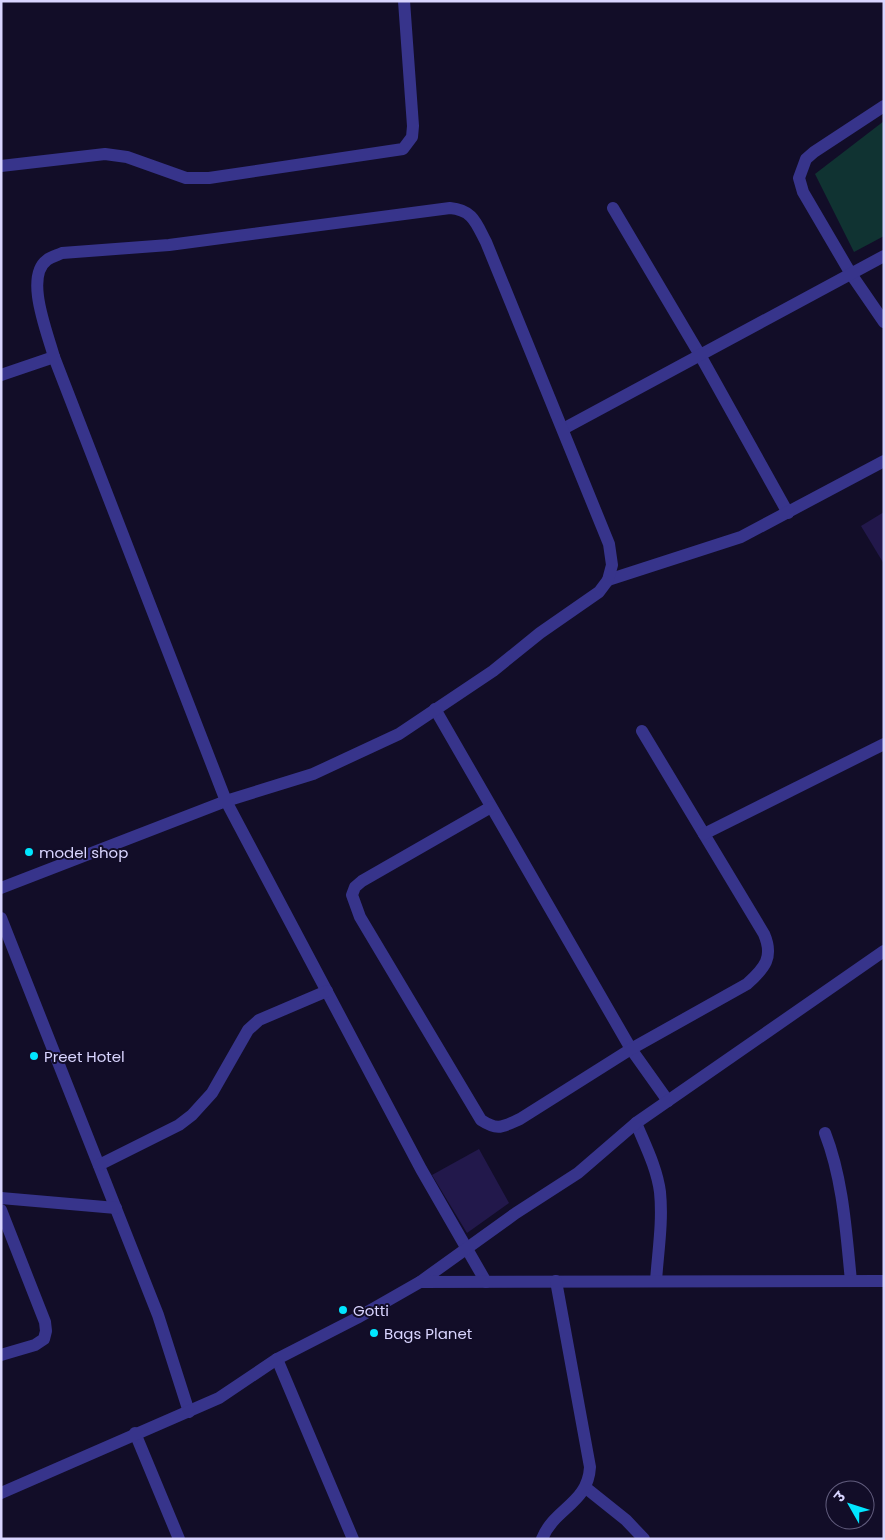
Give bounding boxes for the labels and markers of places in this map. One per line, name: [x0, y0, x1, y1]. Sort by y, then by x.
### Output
place label: model shop: [39, 842, 128, 863]
marker: model shop: [23, 846, 35, 858]
place label: Preet Hotel: [44, 1046, 125, 1067]
marker: Preet Hotel: [28, 1050, 40, 1062]
place label: Gotti: [353, 1300, 389, 1321]
marker: Gotti: [337, 1304, 349, 1316]
place label: Bags Planet: [384, 1323, 472, 1344]
marker: Bags Planet: [368, 1327, 380, 1339]

